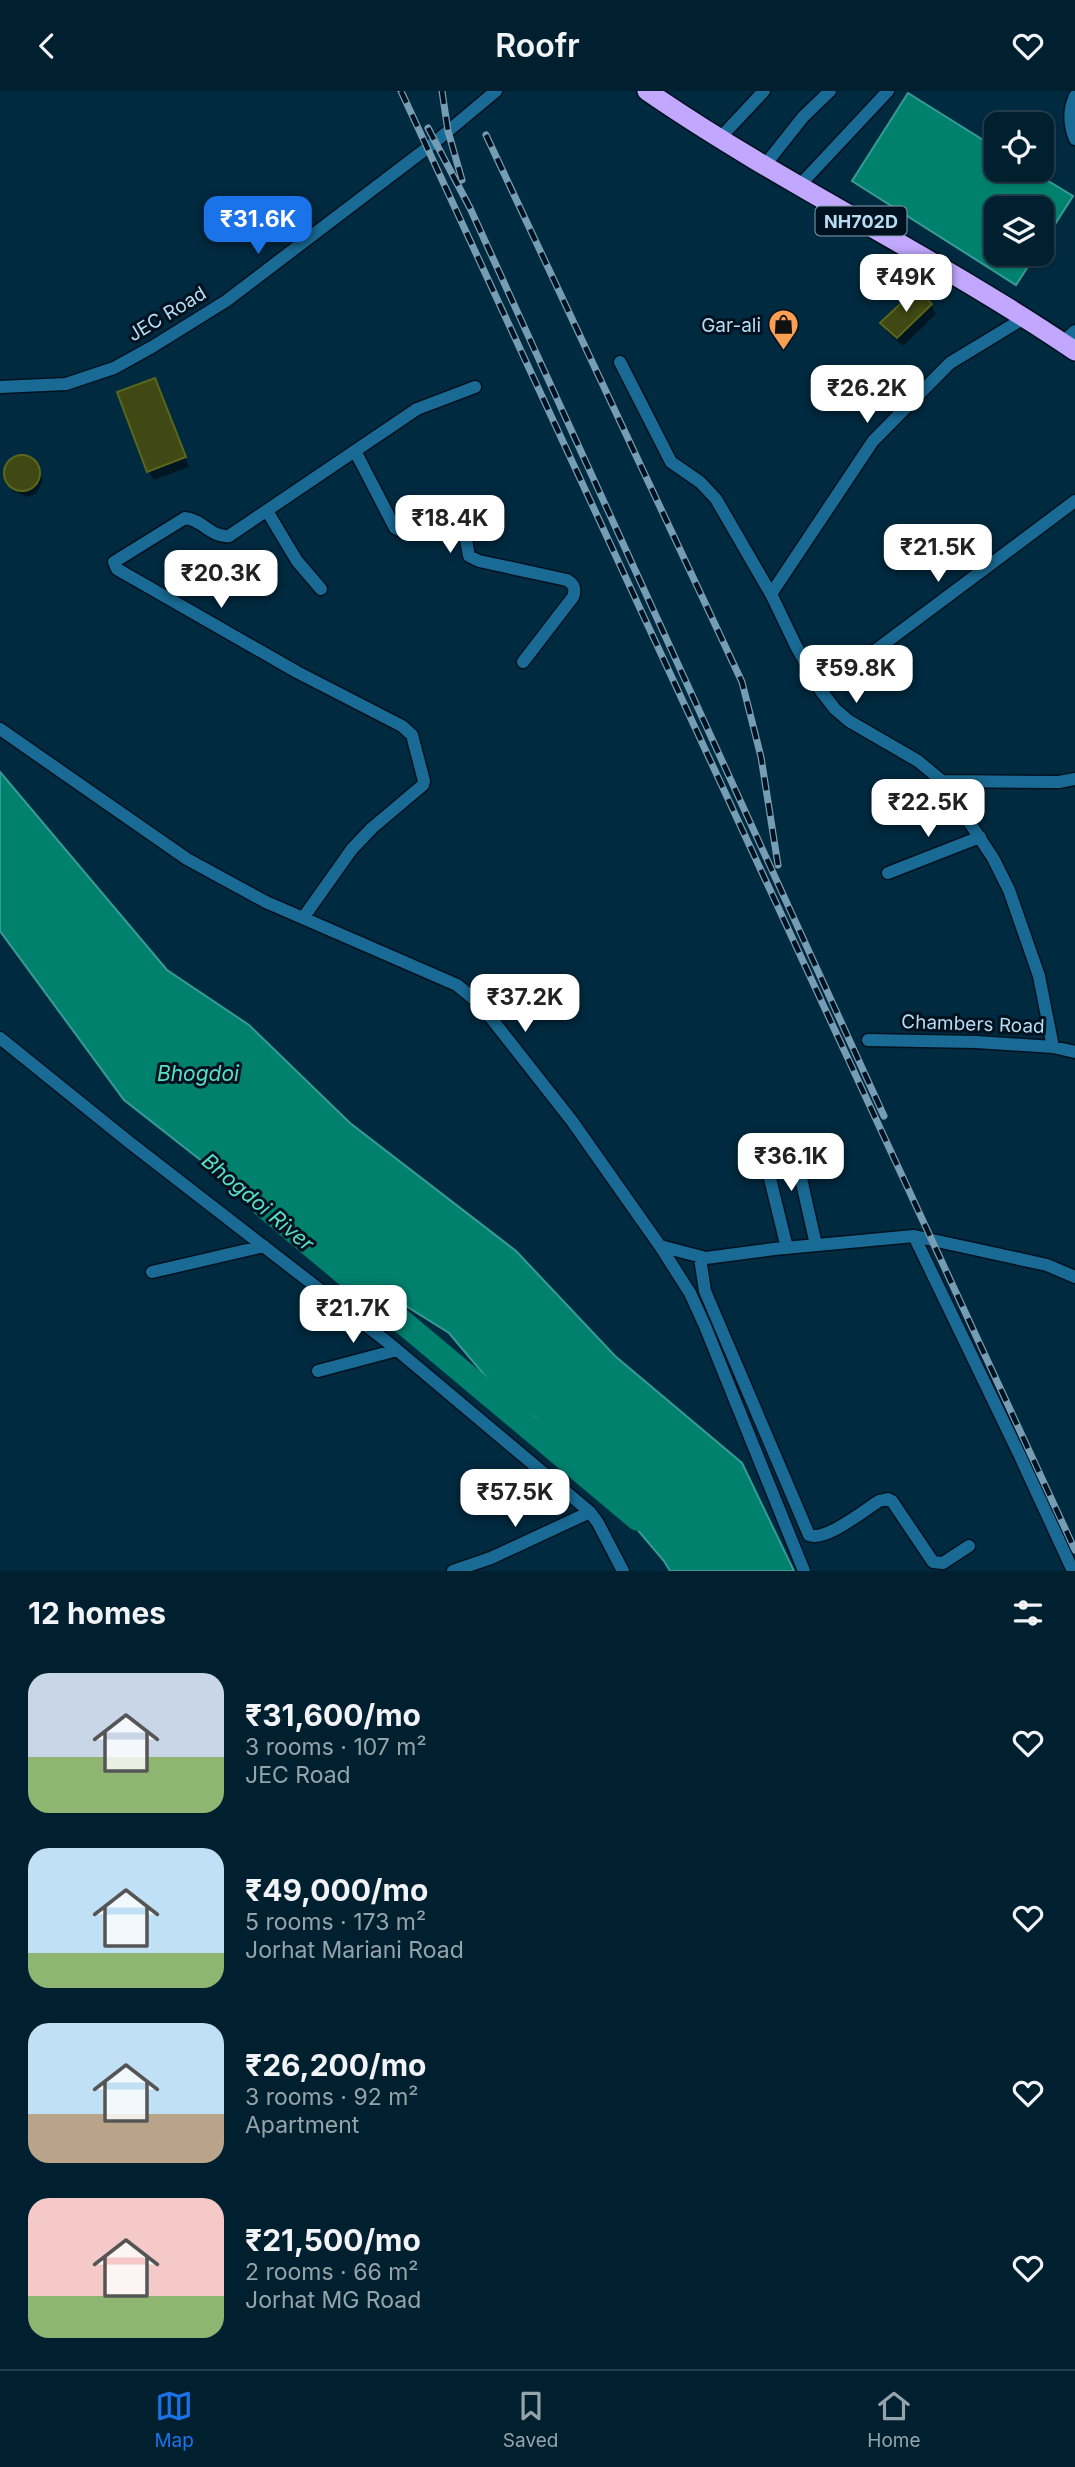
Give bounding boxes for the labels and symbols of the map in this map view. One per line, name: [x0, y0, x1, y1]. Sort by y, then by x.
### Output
pin: ₹31.6K: [201, 197, 315, 256]
road number: NH702D: [816, 207, 906, 236]
pin: ₹49K: [865, 255, 947, 314]
street label: JEC Road: [124, 282, 210, 346]
shop icon: Gar-ali: [767, 308, 801, 352]
place label: Gar-ali: [701, 314, 761, 337]
pin: ₹26.2K: [810, 365, 924, 425]
pin: ₹18.4K: [393, 496, 507, 555]
pin: ₹21.5K: [881, 525, 995, 584]
pin: ₹20.3K: [164, 551, 278, 610]
pin: ₹59.8K: [799, 645, 913, 705]
pin: ₹22.5K: [871, 779, 985, 839]
pin: ₹37.2K: [468, 975, 582, 1034]
street label: Chambers Road: [901, 1010, 1045, 1038]
water label: Bhogdoi: [157, 1061, 240, 1086]
pin: ₹36.1K: [734, 1133, 848, 1193]
water label: Bhogdoi River: [197, 1148, 320, 1257]
pin: ₹21.7K: [296, 1285, 410, 1345]
pin: ₹57.5K: [458, 1469, 572, 1529]

